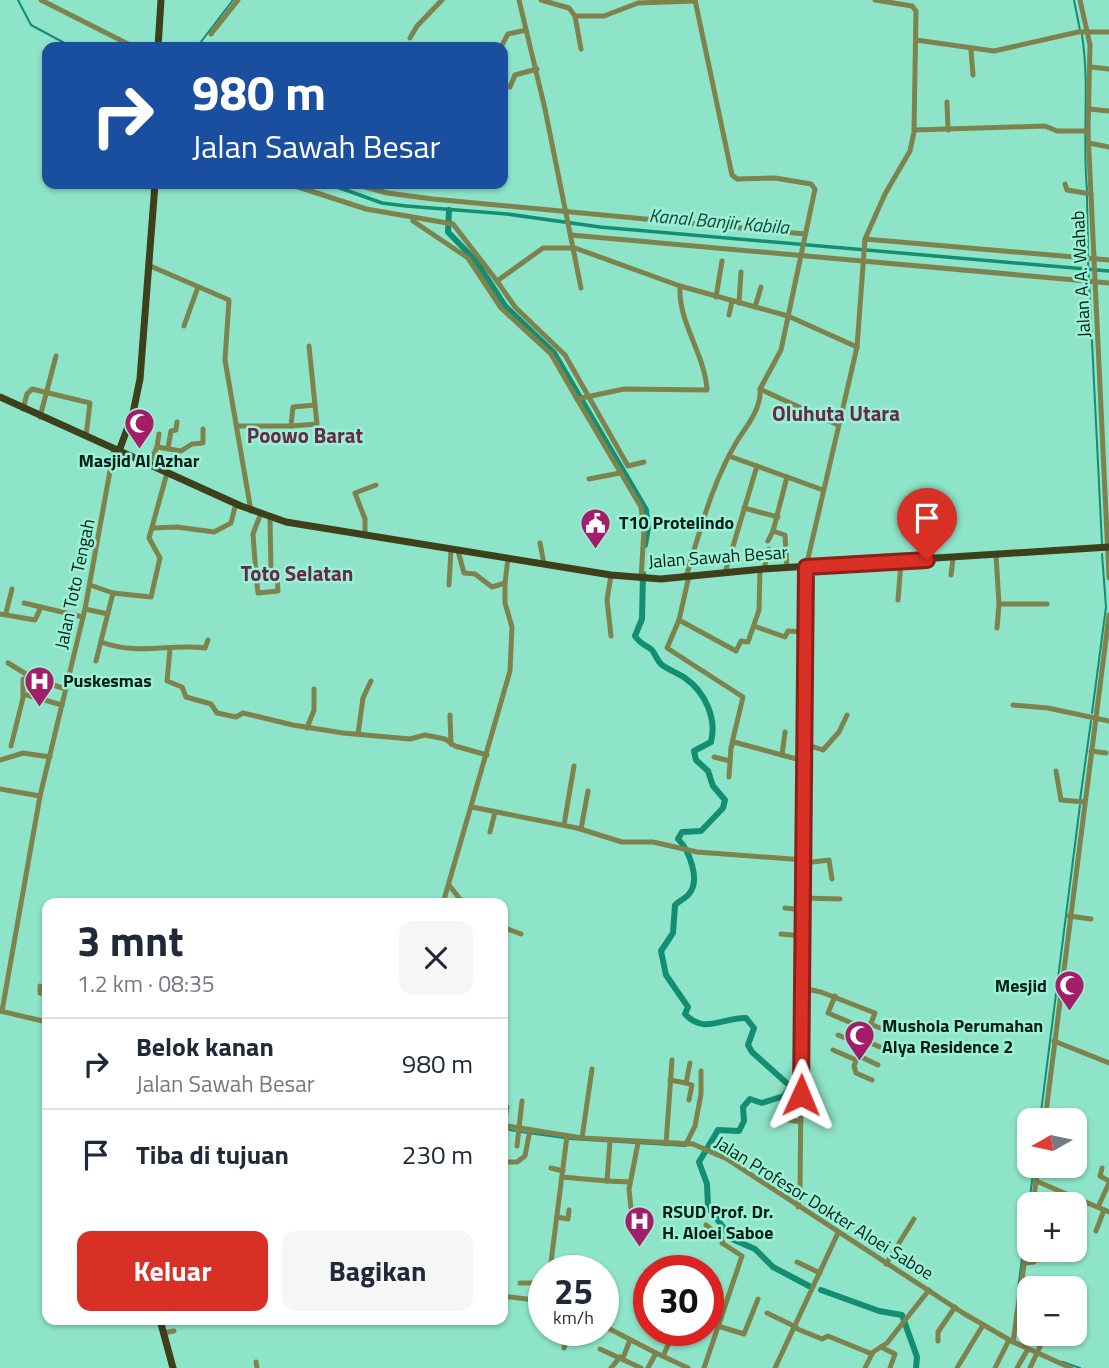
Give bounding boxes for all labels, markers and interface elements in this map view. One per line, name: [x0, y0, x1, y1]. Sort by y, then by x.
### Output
text: 980 m: [192, 54, 326, 129]
icon: right: [77, 70, 168, 161]
text: Jalan Sawah Besar: [192, 122, 441, 170]
water label: Kanal Banjir Kabila: [648, 200, 792, 241]
street label: Jalan A.A. Wahab: [1064, 210, 1097, 338]
district label: Oluhuta Utara: [772, 397, 900, 429]
mosque icon: Masjid Al Azhar: [122, 406, 156, 450]
district label: Poowo Barat: [247, 419, 364, 451]
place label: Masjid Al Azhar: [79, 447, 200, 474]
pin: [897, 488, 957, 560]
icon: arrive: [908, 499, 946, 537]
public building icon: T10 Protelindo: [579, 506, 613, 550]
place label: T10 Protelindo: [619, 509, 734, 536]
street label: Jalan Toto Tengah: [48, 516, 101, 652]
street label: Jalan Sawah Besar: [647, 538, 789, 575]
district label: Toto Selatan: [241, 557, 353, 589]
hospital icon: Puskesmas: [23, 664, 57, 708]
place label: Puskesmas: [63, 667, 152, 694]
text: 3 mnt: [77, 908, 184, 972]
button: close: [399, 921, 473, 995]
text: 1.2 km · 08:35: [77, 966, 215, 1001]
mosque icon: Mesjid: [1053, 969, 1087, 1013]
place label: Mesjid: [995, 972, 1047, 999]
place label: Mushola Perumahan Alya Residence 2: [882, 1012, 1043, 1060]
mosque icon: Mushola Perumahan Alya Residence 2: [842, 1019, 876, 1063]
text: Belok kanan: [136, 1027, 274, 1066]
text: 980 m: [402, 1044, 473, 1083]
icon: right: [77, 1045, 115, 1083]
position arrow: [764, 1058, 838, 1132]
text: Jalan Sawah Besar: [136, 1066, 315, 1101]
north arrow: [1017, 1108, 1087, 1178]
map controls: [1017, 1108, 1087, 1346]
street label: Jalan Profesor Dokter Aloei Saboe: [710, 1129, 939, 1286]
text: Tiba di tujuan: [136, 1135, 289, 1174]
text: 230 m: [402, 1135, 473, 1174]
icon: arrive: [77, 1136, 115, 1174]
button: +: [1017, 1192, 1087, 1262]
place label: RSUD Prof. Dr. H. Aloei Saboe: [662, 1198, 773, 1246]
hospital icon: RSUD Prof. Dr. H. Aloei Saboe: [622, 1205, 656, 1249]
button: Keluar: [77, 1231, 268, 1311]
button: Bagikan: [282, 1231, 473, 1311]
speed limit sign: 30: [633, 1255, 724, 1346]
text: 25: [554, 1264, 593, 1318]
button: −: [1017, 1276, 1087, 1346]
text: km/h: [553, 1304, 594, 1331]

